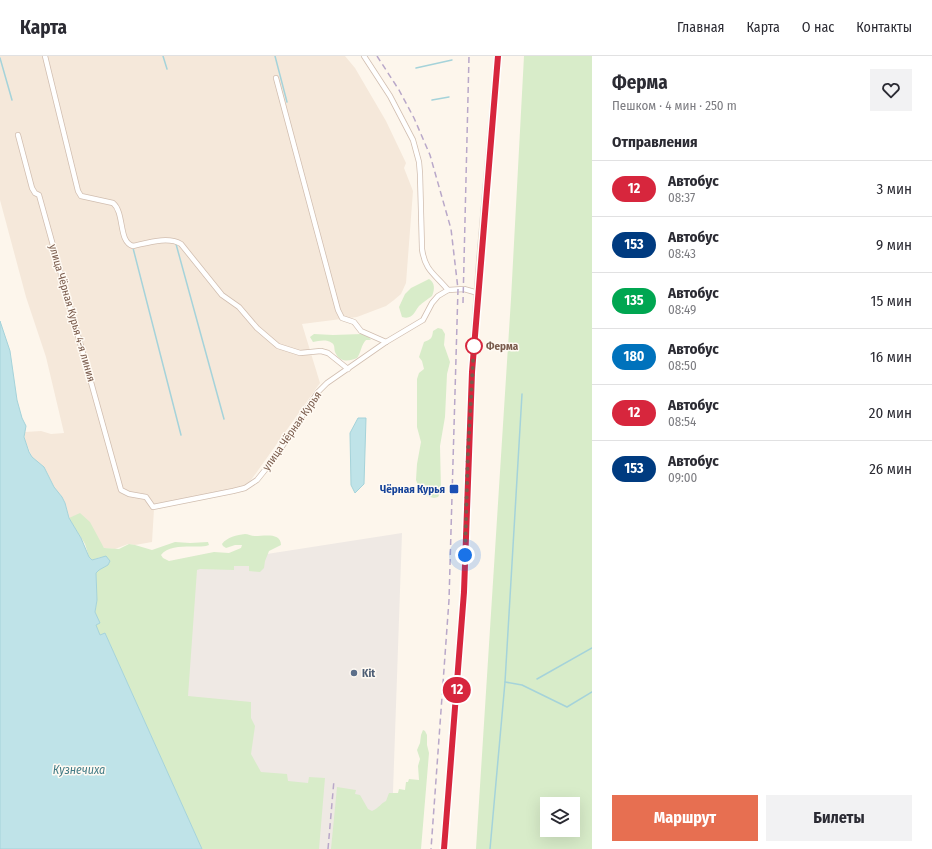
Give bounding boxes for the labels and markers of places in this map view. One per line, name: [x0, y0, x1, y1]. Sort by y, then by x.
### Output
marker: Ферма: [465, 337, 483, 355]
place label: Ферма: [486, 340, 519, 353]
place label: Чёрная Курья: [380, 483, 445, 496]
marker: Чёрная Курья: [448, 483, 460, 495]
place label: Kit: [362, 667, 375, 680]
marker: Kit: [349, 668, 359, 678]

